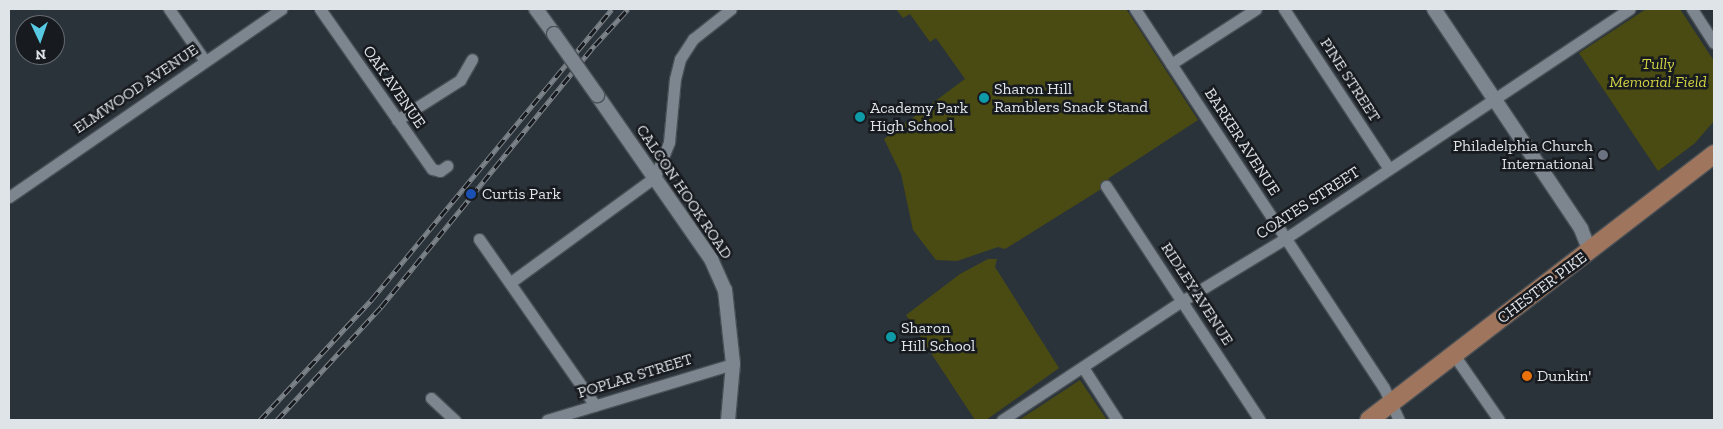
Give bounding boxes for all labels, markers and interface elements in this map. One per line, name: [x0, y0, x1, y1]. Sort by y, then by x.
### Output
north arrow: [15, 15, 65, 65]
street label: PINE STREET: [1316, 34, 1384, 126]
street label: ELMWOOD AVENUE: [70, 40, 202, 138]
street label: OAK AVENUE: [358, 42, 430, 132]
text: N: [35, 46, 47, 63]
park label: Tully Memorial Field: [1609, 54, 1707, 92]
place label: Sharon Hill Ramblers Snack Stand: [994, 79, 1148, 117]
street label: BARKER AVENUE: [1200, 85, 1284, 199]
marker: Sharon Hill Ramblers Snack Stand: [978, 92, 990, 104]
place label: Academy Park High School: [870, 98, 969, 136]
marker: Academy Park High School: [854, 111, 866, 123]
street label: CALCON HOOK ROAD: [632, 121, 736, 263]
place label: Philadelphia Church International: [1453, 136, 1593, 174]
marker: Philadelphia Church International: [1597, 149, 1609, 161]
street label: COATES STREET: [1253, 162, 1363, 244]
place label: Curtis Park: [482, 184, 561, 204]
marker: Curtis Park: [464, 187, 478, 201]
street label: RIDLEY AVENUE: [1156, 239, 1238, 349]
street label: CHESTER PIKE: [1493, 248, 1591, 328]
place label: Sharon Hill School: [901, 318, 975, 356]
marker: Sharon Hill School: [885, 331, 897, 343]
street label: POPLAR STREET: [575, 349, 695, 403]
place label: Dunkin': [1537, 366, 1591, 386]
marker: Dunkin': [1521, 370, 1533, 382]

